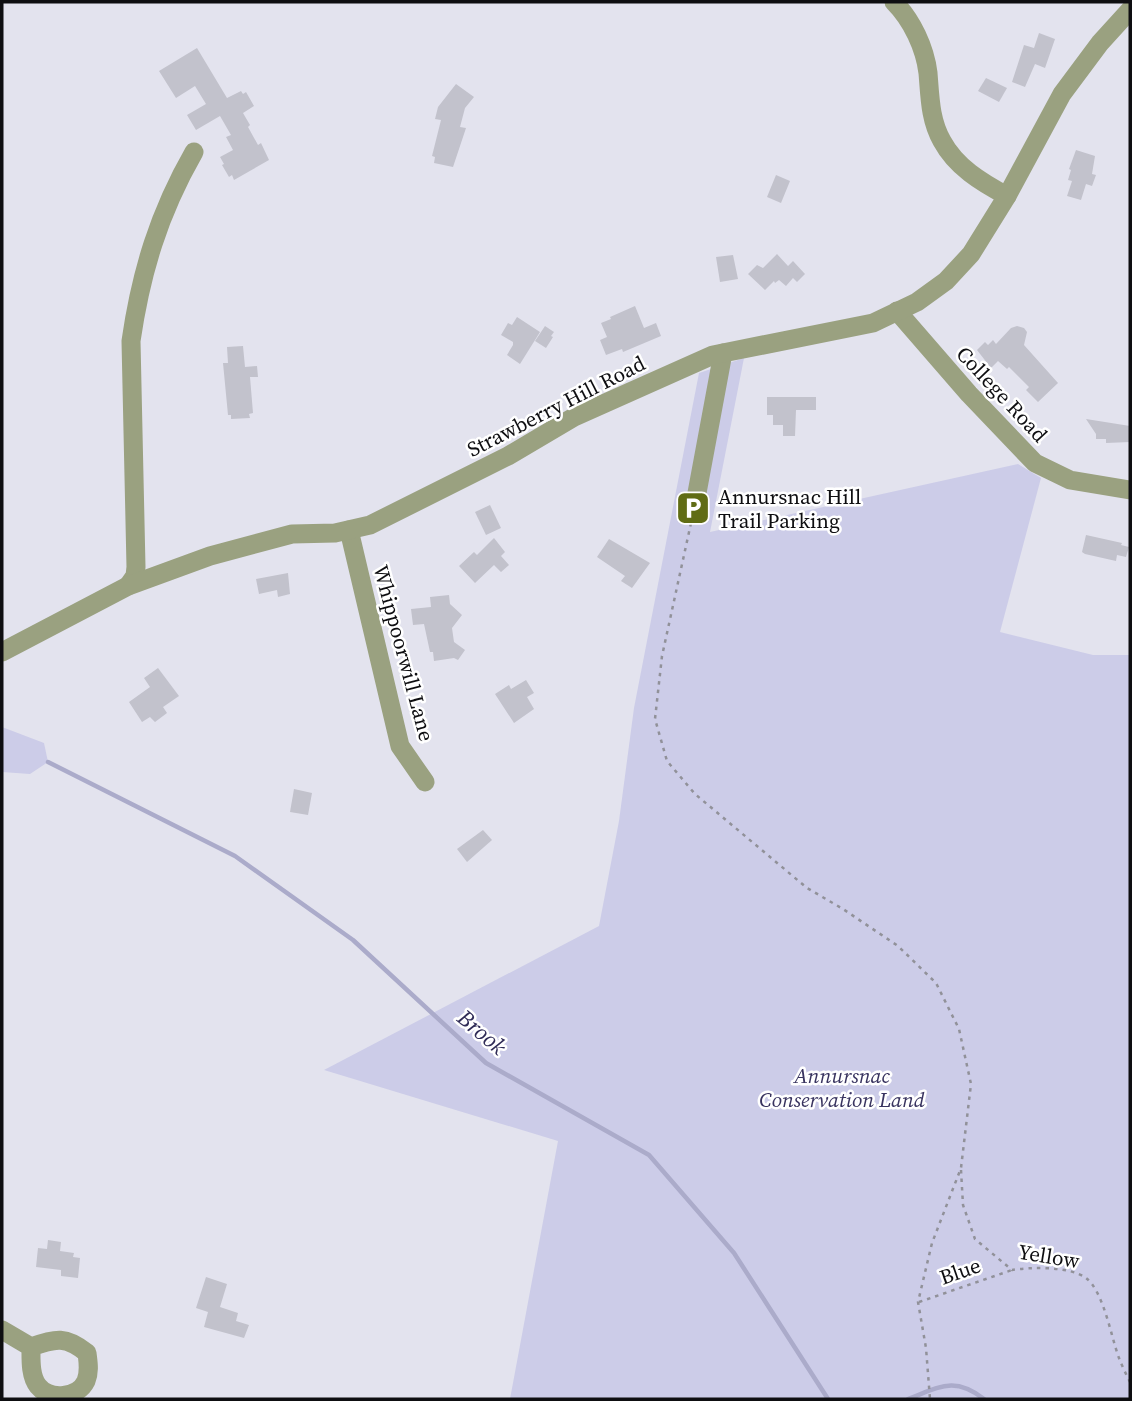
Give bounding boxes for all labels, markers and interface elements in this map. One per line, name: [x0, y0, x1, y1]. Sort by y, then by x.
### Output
street label: College Road: [950, 340, 1054, 448]
street label: Strawberry Hill Road: [462, 349, 650, 463]
place label: Annursnac Hill Trail Parking: [718, 482, 861, 535]
parking icon: Annursnac Hill Trail Parking: [674, 489, 712, 527]
street label: Whippoorwill Lane: [367, 562, 441, 744]
water label: Brook: [450, 1001, 514, 1062]
park label: Annursnac Conservation Land: [759, 1061, 925, 1114]
street label: Yellow: [1016, 1237, 1082, 1275]
street label: Blue: [936, 1250, 984, 1292]

